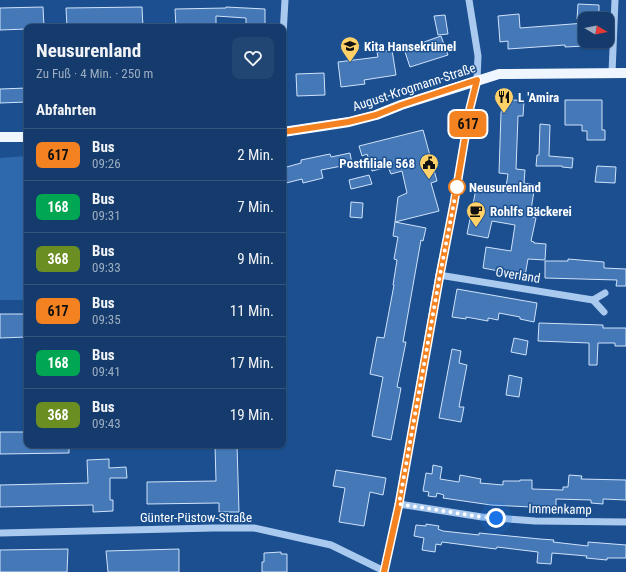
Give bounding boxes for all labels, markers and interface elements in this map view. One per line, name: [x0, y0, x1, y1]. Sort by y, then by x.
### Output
north arrow: [578, 12, 614, 48]
map controls: [578, 12, 614, 48]
school or university icon: Kita Hansekrümel: [339, 35, 361, 63]
button: heart: [232, 37, 274, 79]
text: Neusurenland: [36, 39, 141, 62]
place label: Kita Hansekrümel: [364, 39, 456, 54]
street label: August-Krogmann-Straße: [351, 60, 477, 114]
text: Zu Fuß · 4 Min. · 250 m: [36, 66, 153, 81]
restaurant icon: L 'Amira: [493, 86, 515, 114]
place label: L 'Amira: [518, 90, 559, 105]
text: Abfahrten: [36, 101, 96, 119]
line badge: 617: [445, 111, 491, 137]
text: 617: [457, 116, 479, 132]
text: Bus: [92, 138, 115, 156]
text: 2 Min.: [237, 146, 274, 164]
text: 617: [47, 147, 69, 163]
public building icon: Postfiliale 568: [418, 152, 440, 180]
text: 09:26: [92, 156, 121, 171]
place label: Postfiliale 568: [339, 156, 415, 171]
marker: Neusurenland: [448, 178, 466, 196]
place label: Neusurenland: [469, 180, 541, 195]
text: Bus: [92, 190, 115, 208]
text: 7 Min.: [237, 198, 274, 216]
text: 168: [47, 199, 69, 215]
cafe icon: Rohlfs Bäckerei: [465, 200, 487, 228]
place label: Rohlfs Bäckerei: [490, 204, 572, 219]
text: 09:31: [92, 208, 121, 223]
text: Bus: [92, 242, 115, 260]
text: 9 Min.: [237, 250, 274, 268]
text: 368: [47, 251, 69, 267]
text: 09:33: [92, 260, 121, 275]
street label: Overland: [494, 264, 542, 286]
text: Bus: [92, 294, 115, 312]
text: 11 Min.: [230, 302, 274, 320]
text: 617: [47, 303, 69, 319]
text: 09:35: [92, 312, 121, 327]
text: Bus: [92, 346, 115, 364]
text: 17 Min.: [230, 354, 274, 372]
text: 168: [47, 355, 69, 371]
text: 09:41: [92, 364, 121, 379]
text: Bus: [92, 398, 115, 416]
text: 19 Min.: [230, 406, 274, 424]
text: 368: [47, 407, 69, 423]
text: 09:43: [92, 416, 121, 431]
street label: Immenkamp: [528, 501, 592, 517]
your location: [486, 508, 506, 528]
street label: Günter-Püstow-Straße: [140, 510, 252, 525]

